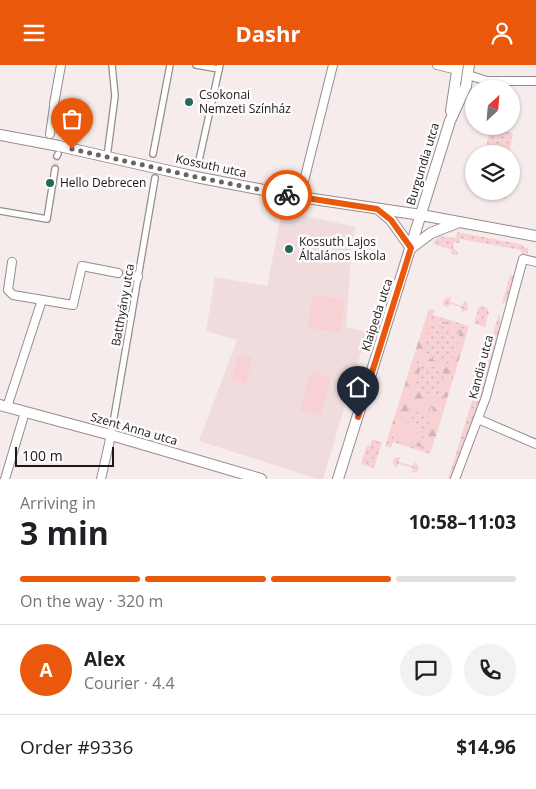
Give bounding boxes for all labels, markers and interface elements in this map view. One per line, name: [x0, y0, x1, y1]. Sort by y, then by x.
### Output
text: Dashr: [236, 18, 300, 48]
icon: menu: [20, 19, 48, 47]
icon: person: [488, 19, 516, 47]
north arrow: [465, 80, 520, 135]
map controls: [465, 80, 520, 200]
place label: Csokonai Nemzeti Színház: [199, 86, 291, 117]
marker: Csokonai Nemzeti Színház: [183, 96, 195, 108]
pin: [51, 98, 93, 149]
icon: bag: [58, 105, 86, 133]
street label: Burgundia utca: [402, 121, 443, 207]
button: layers: [465, 145, 520, 200]
street label: Kossuth utca: [174, 150, 248, 181]
courier: [262, 170, 312, 220]
place label: Hello Debrecen: [60, 174, 146, 191]
marker: Hello Debrecen: [44, 177, 56, 189]
icon: bike: [273, 181, 301, 209]
place label: Kossuth Lajos Általános Iskola: [299, 233, 386, 264]
marker: Kossuth Lajos Általános Iskola: [283, 243, 295, 255]
street label: Batthyány utca: [107, 262, 138, 348]
street label: Klaipeda utca: [357, 276, 396, 353]
street label: Kandia utca: [464, 333, 497, 401]
pin: [337, 366, 379, 417]
icon: home: [344, 373, 372, 401]
street label: Szent Anna utca: [89, 408, 180, 449]
scale bar: [15, 444, 114, 467]
text: 100 m: [22, 446, 63, 465]
text: Arriving in: [20, 492, 96, 514]
text: 10:58–11:03: [409, 509, 516, 535]
text: 3 min: [20, 511, 109, 554]
text: On the way · 320 m: [20, 590, 163, 612]
button: chat: [400, 644, 452, 696]
button: phone: [464, 644, 516, 696]
text: Alex: [84, 646, 125, 672]
text: A: [39, 657, 53, 683]
text: Courier · 4.4: [84, 672, 175, 694]
text: Order #9336: [20, 734, 133, 760]
text: $14.96: [456, 734, 516, 760]

